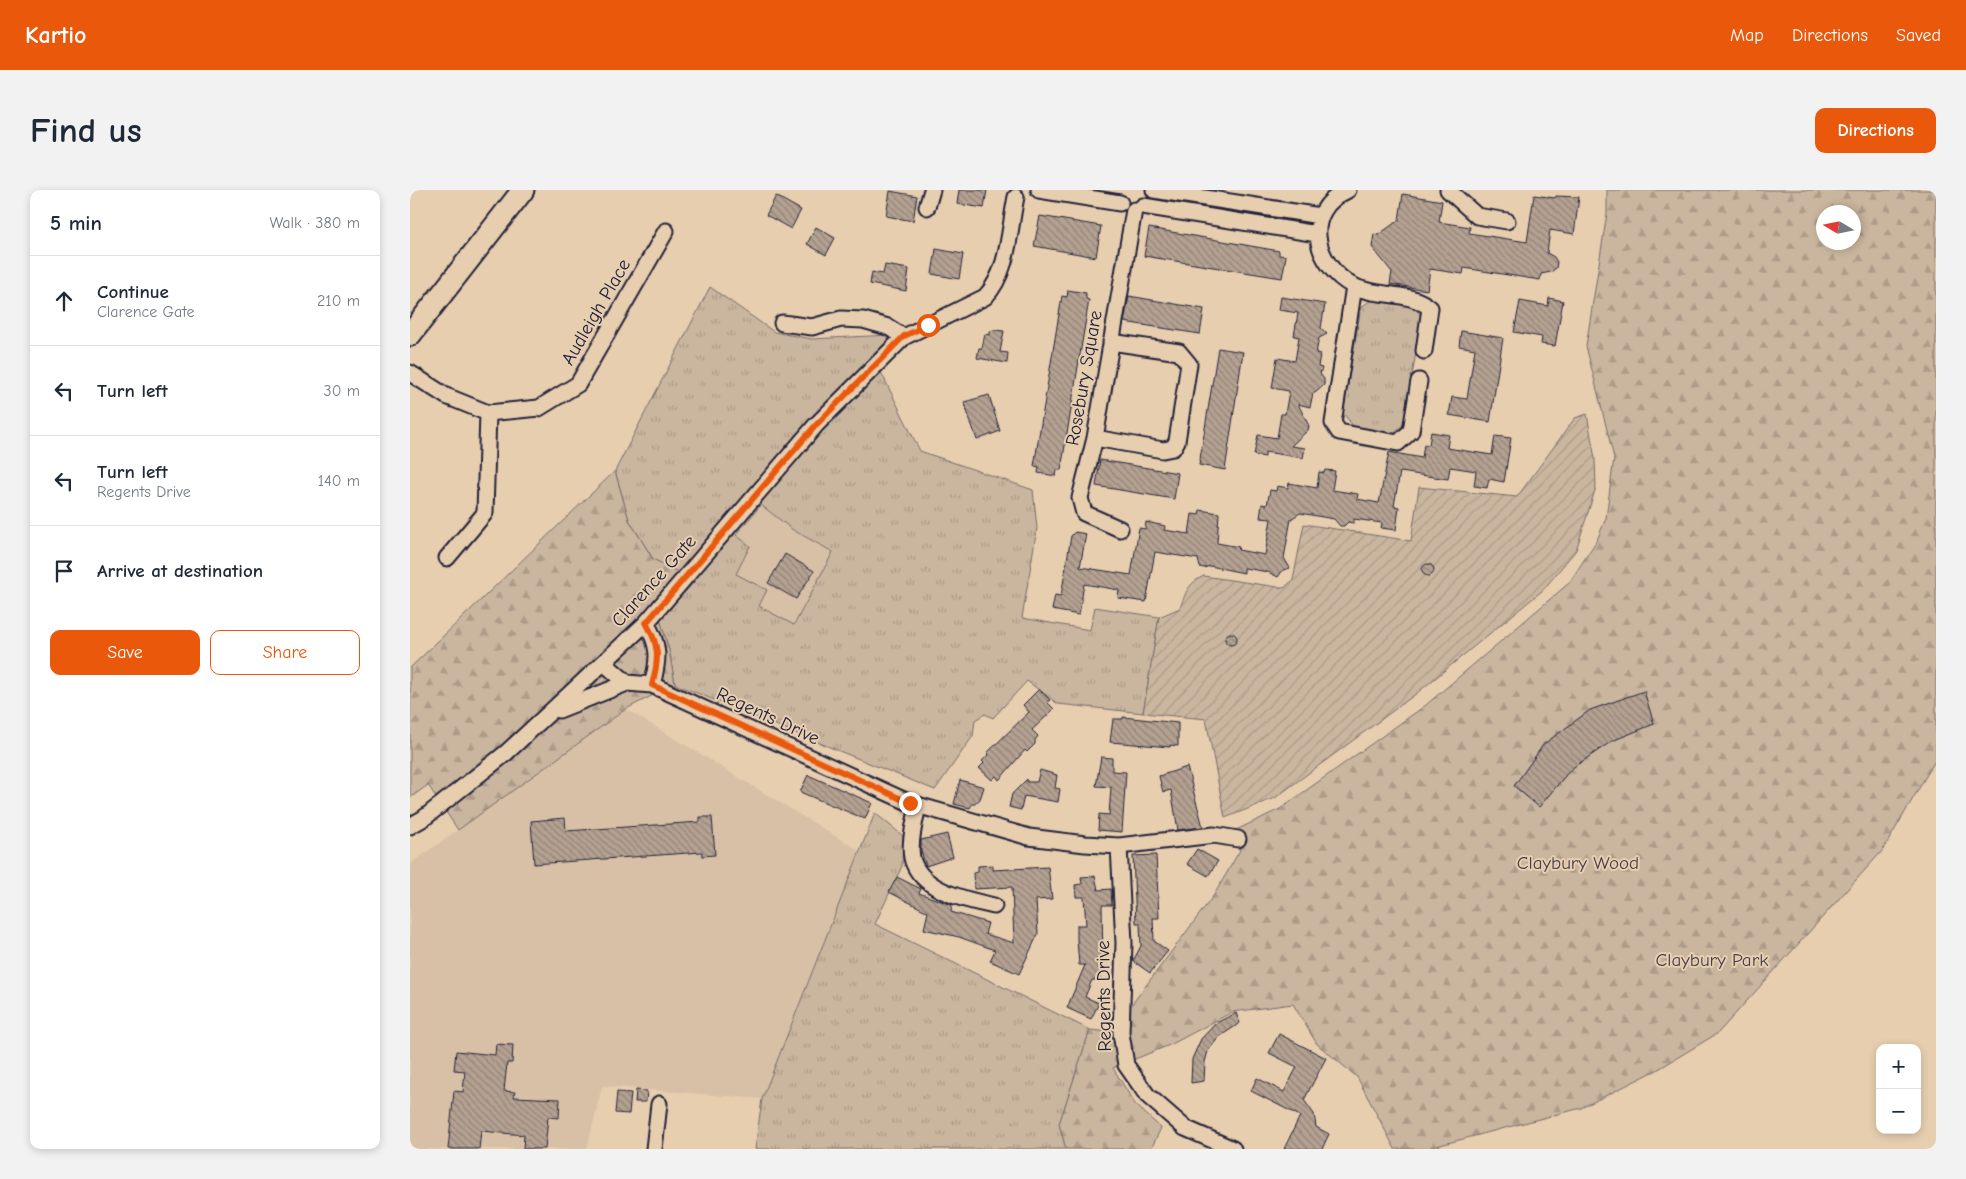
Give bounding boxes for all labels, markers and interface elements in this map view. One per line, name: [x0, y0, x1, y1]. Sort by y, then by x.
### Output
text: Kartio: [25, 21, 87, 49]
text: Map: [1730, 25, 1764, 46]
text: Directions: [1792, 25, 1868, 46]
text: Saved: [1896, 25, 1941, 46]
button: Directions: [1815, 108, 1936, 153]
text: Find us: [30, 110, 142, 151]
north arrow: [1816, 205, 1861, 250]
text: 5 min: [50, 211, 102, 235]
text: Walk · 380 m: [270, 214, 360, 232]
street label: Audleigh Place: [557, 255, 635, 369]
text: Continue: [97, 281, 169, 303]
icon: ahead: [50, 287, 78, 315]
text: 210 m: [317, 292, 360, 310]
text: Clarence Gate: [97, 303, 194, 321]
street label: Rosebury Square: [1061, 309, 1107, 447]
route start: [917, 314, 940, 337]
icon: left: [50, 377, 78, 405]
text: Turn left: [97, 380, 168, 402]
text: 30 m: [324, 382, 360, 400]
text: Turn left: [97, 461, 168, 483]
icon: left: [50, 467, 78, 495]
text: 140 m: [318, 472, 360, 490]
text: Regents Drive: [97, 483, 191, 501]
street label: Clarence Gate: [607, 531, 701, 631]
icon: arrive: [50, 557, 78, 585]
text: Arrive at destination: [97, 560, 263, 582]
button: Save: [50, 630, 200, 675]
button: Share: [210, 630, 360, 675]
street label: Regents Drive: [713, 683, 823, 749]
route end: [899, 792, 922, 815]
park label: Claybury Wood: [1517, 852, 1639, 874]
street label: Regents Drive: [1092, 940, 1116, 1052]
park label: Claybury Park: [1656, 949, 1769, 971]
map controls: [1876, 1044, 1921, 1134]
button: +: [1876, 1044, 1921, 1089]
button: −: [1876, 1089, 1921, 1134]

